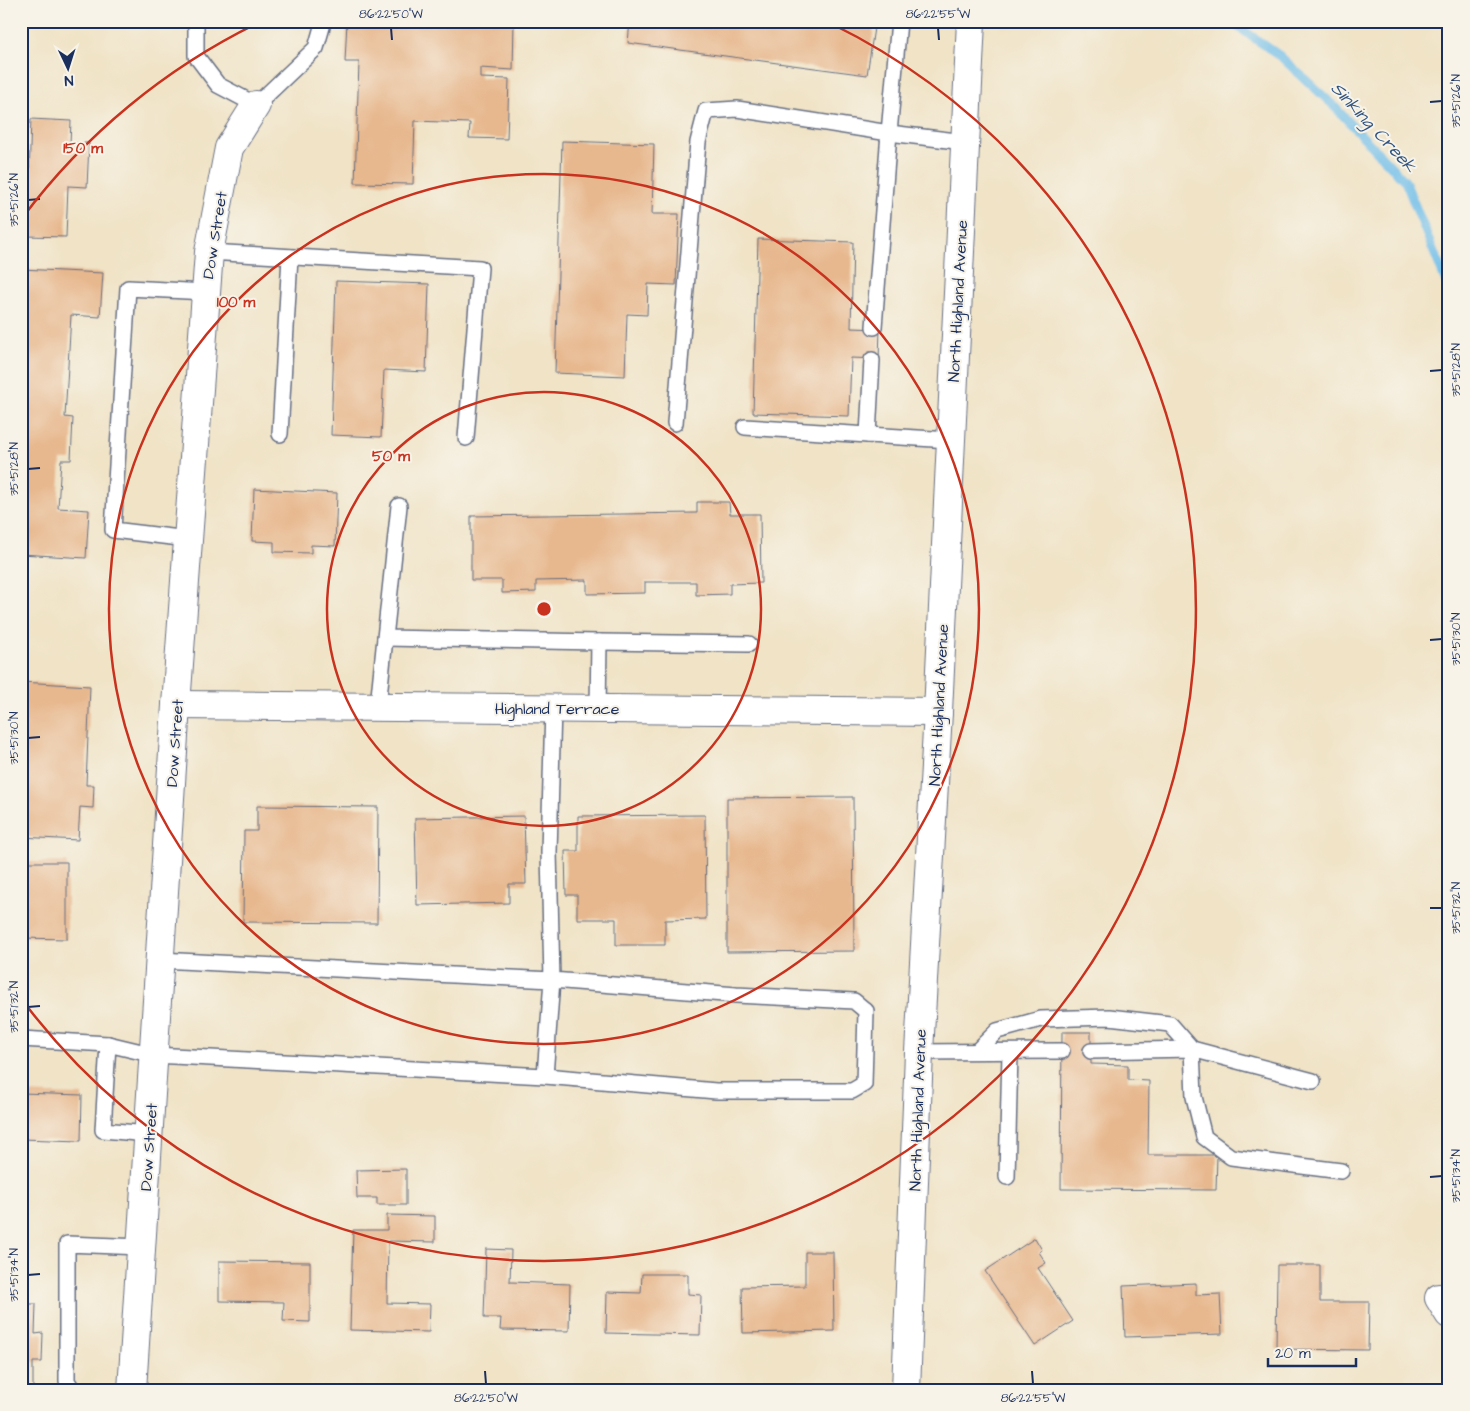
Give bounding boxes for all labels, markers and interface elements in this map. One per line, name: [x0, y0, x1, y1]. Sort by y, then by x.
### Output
text: 86°22'50"W: [359, 6, 424, 23]
text: 86°22'55"W: [906, 6, 971, 23]
north arrow: [42, 42, 92, 92]
text: N: [64, 70, 74, 90]
text: 35°51'26"N: [1448, 74, 1465, 128]
water label: Sinking Creek: [1324, 76, 1423, 180]
text: 150 m: [63, 138, 103, 159]
text: 35°51'26"N: [6, 173, 23, 227]
street label: Dow Street: [197, 189, 233, 280]
street label: North Highland Avenue: [943, 219, 974, 383]
text: 100 m: [217, 292, 256, 313]
text: 35°51'28"N: [1448, 342, 1465, 397]
text: 35°51'28"N: [6, 441, 23, 496]
text: 50 m: [372, 446, 410, 467]
centre of rings: [535, 600, 553, 618]
text: 35°51'30"N: [1448, 612, 1465, 666]
street label: North Highland Avenue: [924, 623, 955, 787]
street label: Dow Street: [161, 698, 189, 788]
street label: Highland Terrace: [495, 698, 620, 721]
text: 35°51'30"N: [6, 711, 23, 765]
text: 35°51'32"N: [1448, 881, 1465, 934]
text: 35°51'32"N: [6, 980, 23, 1033]
street label: North Highland Avenue: [904, 1028, 933, 1191]
street label: Dow Street: [135, 1102, 163, 1192]
text: 35°51'34"N: [1448, 1149, 1465, 1203]
text: 35°51'34"N: [6, 1248, 23, 1302]
scale bar: [1268, 1336, 1355, 1368]
text: 20 m: [1275, 1343, 1311, 1364]
text: 86°22'50"W: [454, 1390, 519, 1407]
text: 86°22'55"W: [1001, 1390, 1066, 1407]

